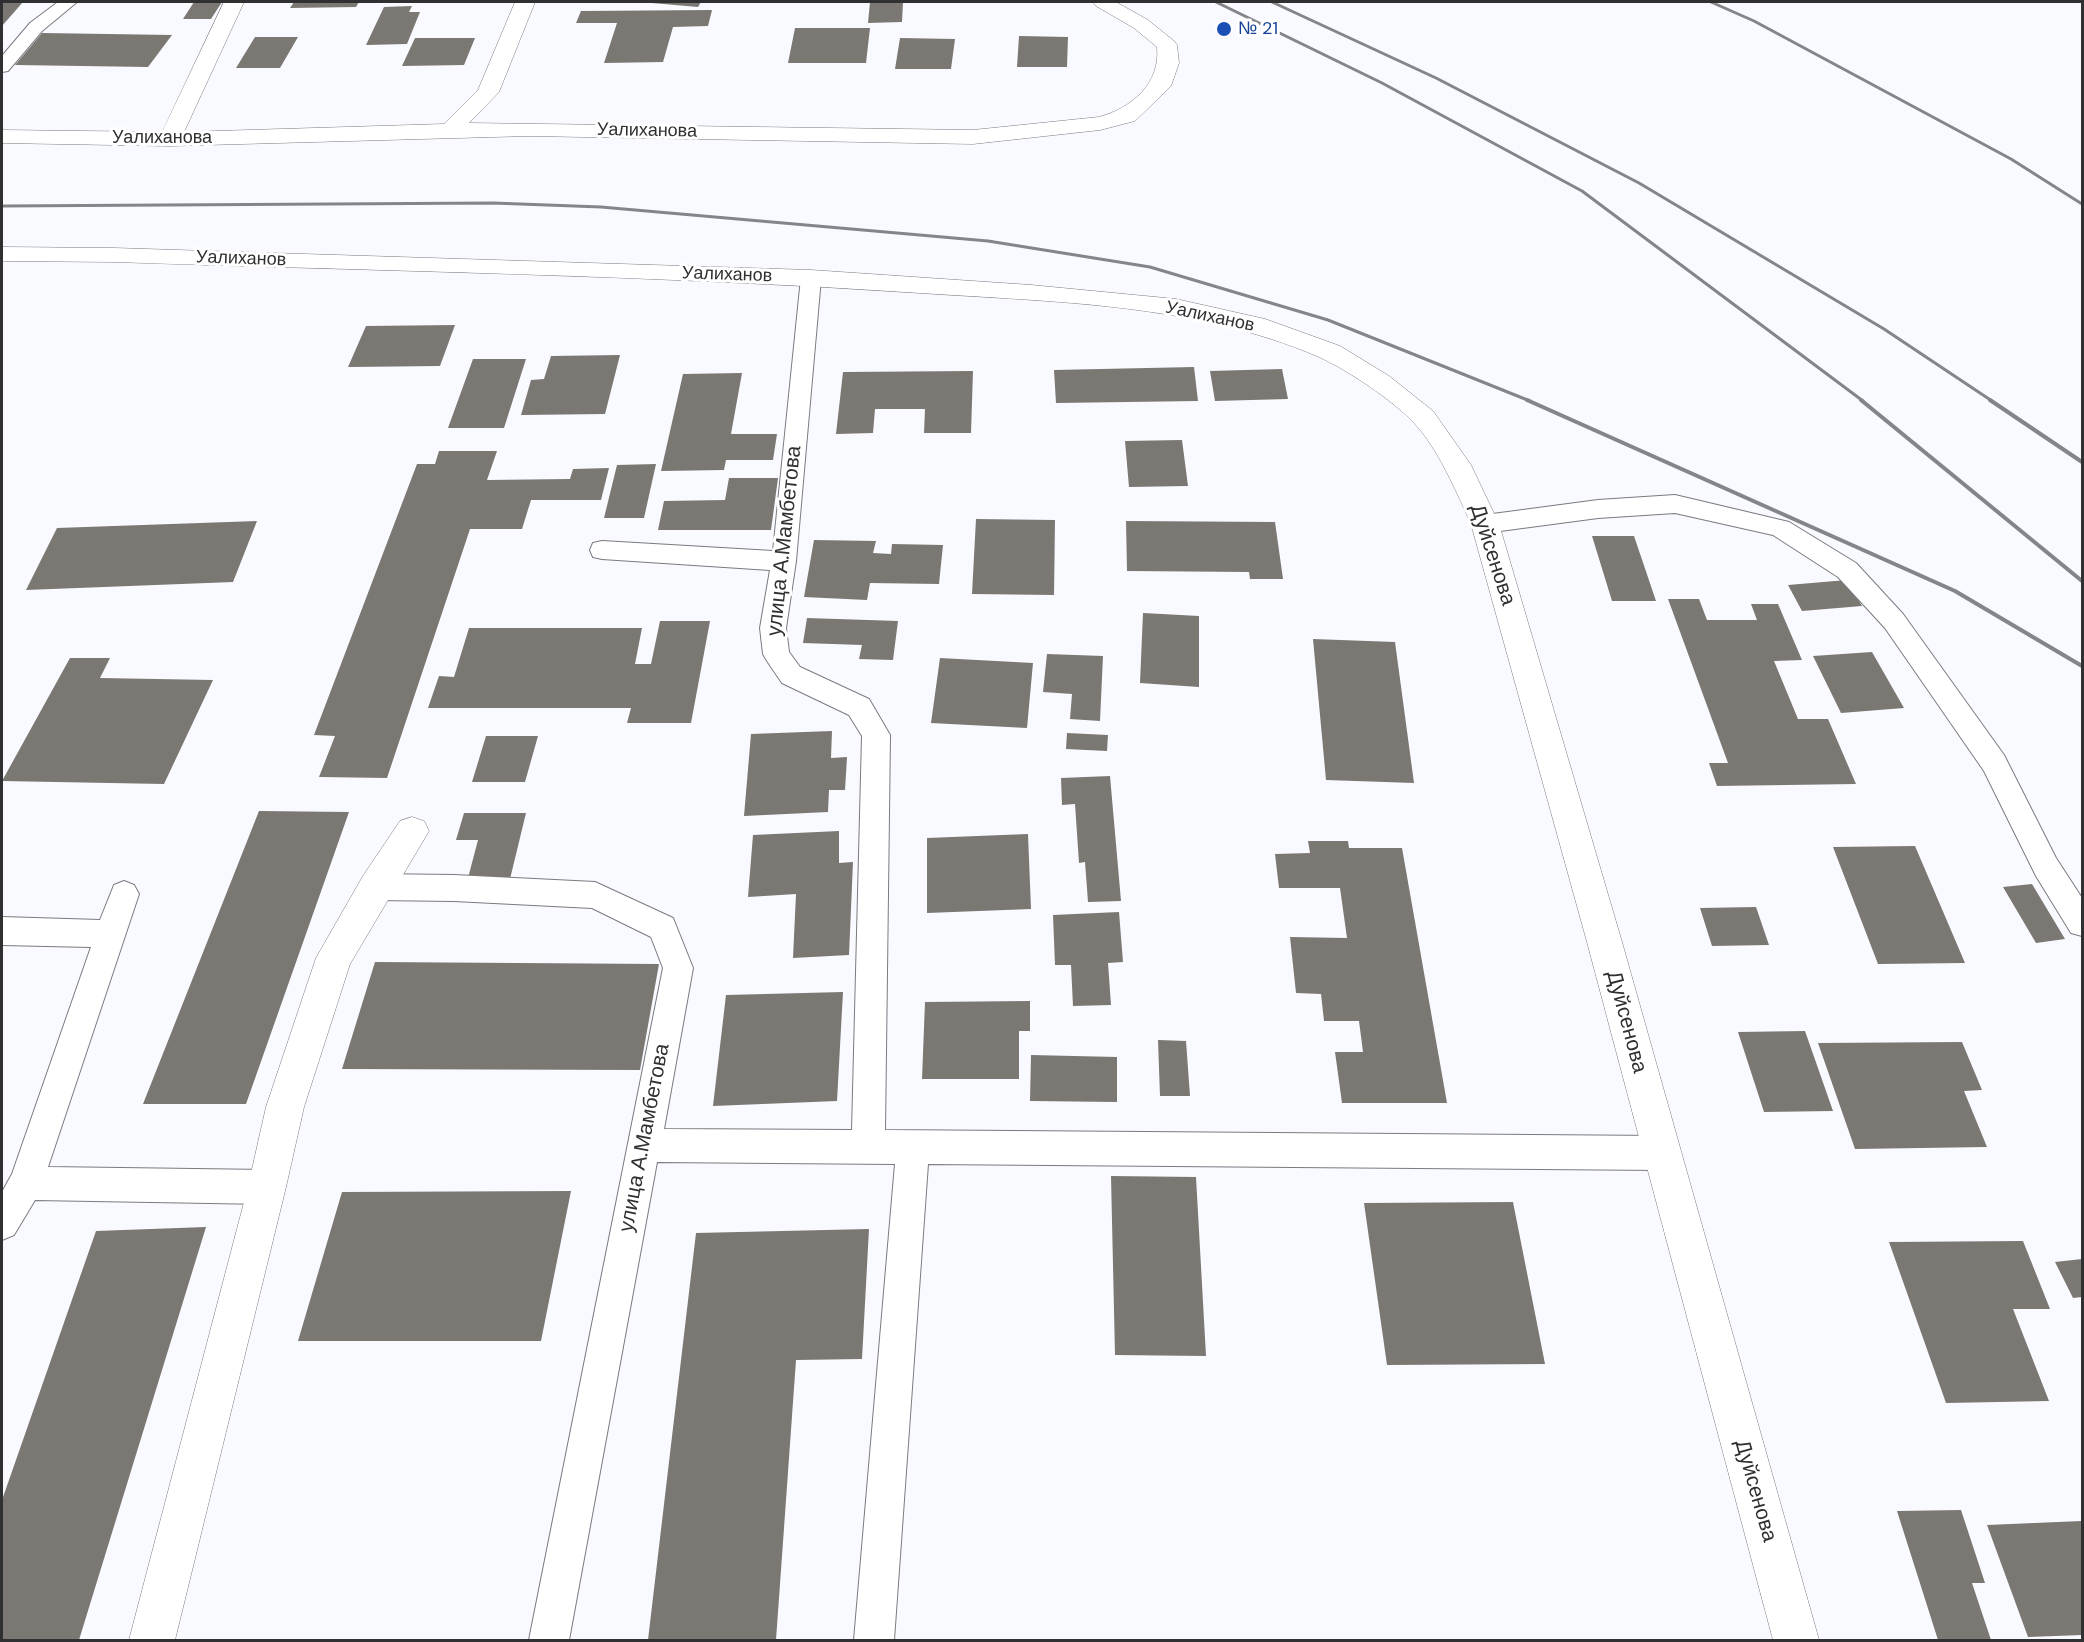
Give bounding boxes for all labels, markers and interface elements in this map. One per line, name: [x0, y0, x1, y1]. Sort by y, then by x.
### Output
place label: № 21: [1238, 18, 1278, 40]
marker: № 21: [1215, 20, 1233, 38]
street label: Уалиханова: [597, 119, 697, 143]
street label: Уалиханова: [112, 127, 212, 149]
street label: Уалиханов: [195, 247, 287, 271]
street label: Уалиханов: [681, 263, 773, 287]
street label: Уалиханов: [1164, 297, 1256, 337]
street label: улица А.Мамбетова: [762, 444, 808, 638]
street label: Дуйсенова: [1464, 501, 1520, 609]
street label: Дуйсенова: [1600, 968, 1652, 1076]
street label: улица А.Мамбетова: [614, 1042, 676, 1234]
street label: Дуйсенова: [1728, 1437, 1782, 1545]

